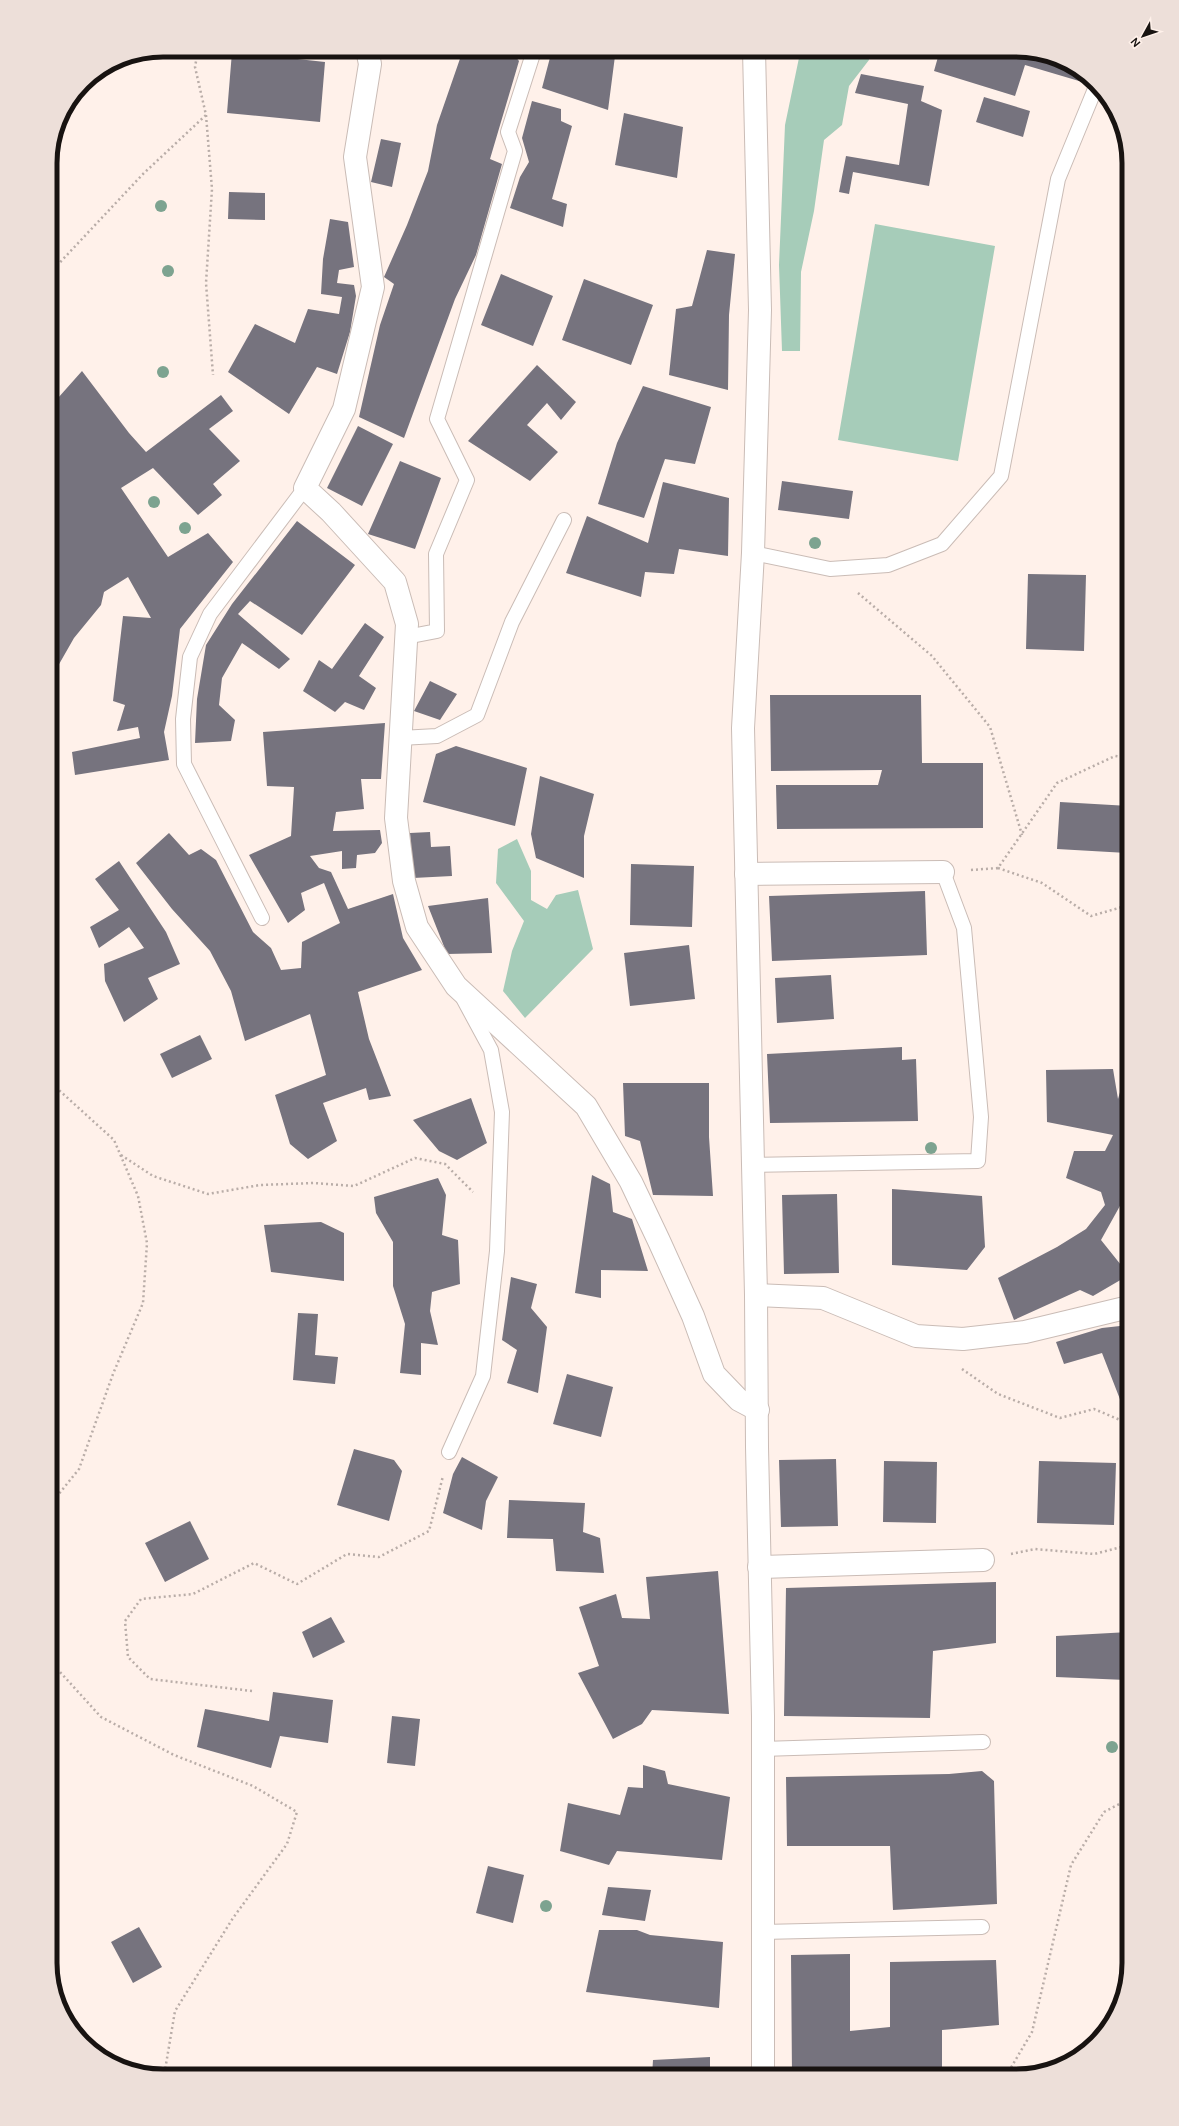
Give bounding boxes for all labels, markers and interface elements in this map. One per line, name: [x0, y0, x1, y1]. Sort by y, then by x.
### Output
north arrow: [1123, 16, 1163, 56]
text: N: [1127, 35, 1143, 50]

